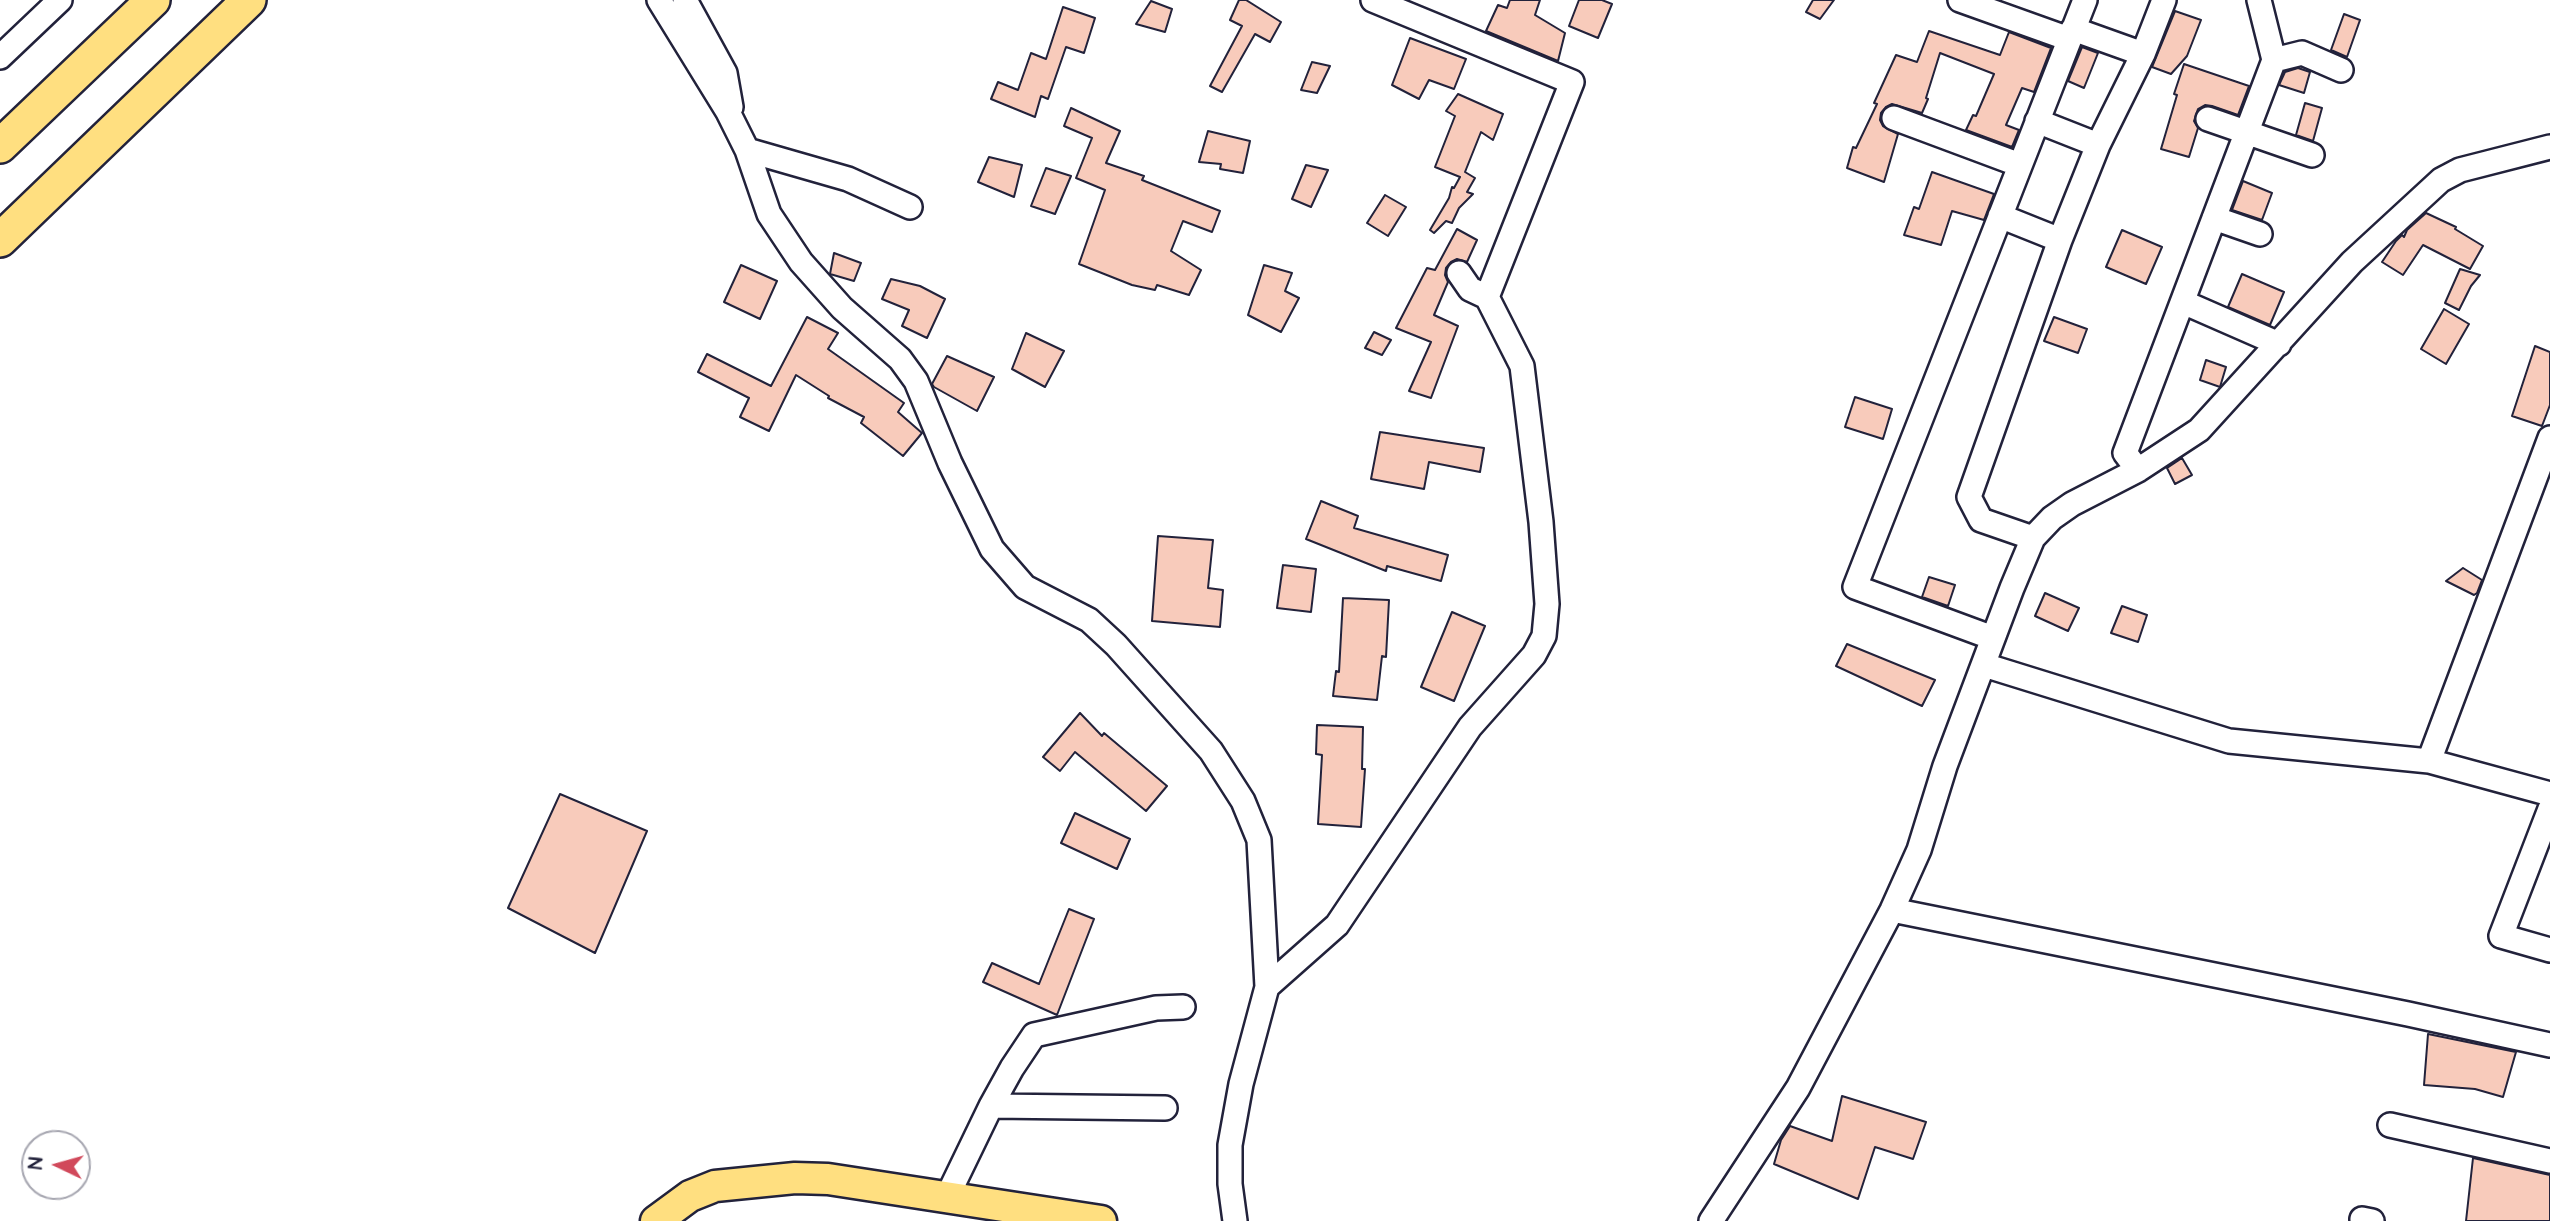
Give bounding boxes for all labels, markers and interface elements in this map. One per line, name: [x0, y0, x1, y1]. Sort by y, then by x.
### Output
north arrow: [21, 1130, 91, 1200]
text: N: [23, 1156, 51, 1170]

